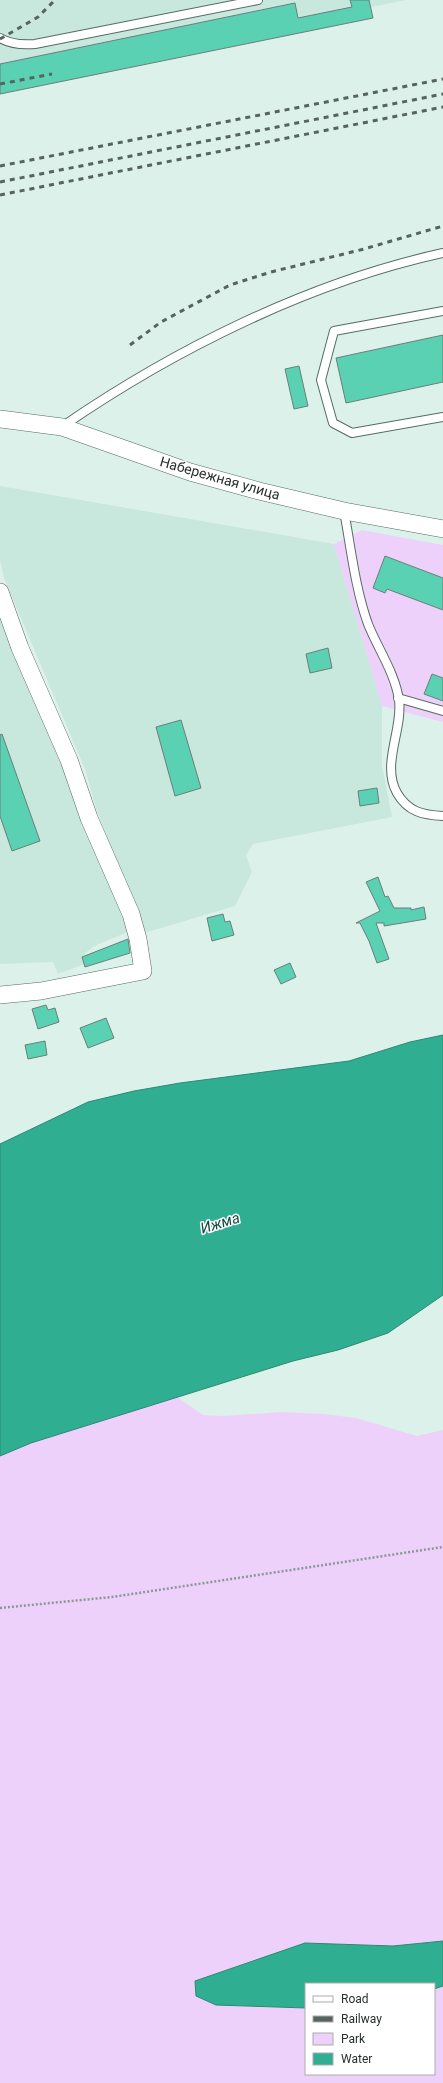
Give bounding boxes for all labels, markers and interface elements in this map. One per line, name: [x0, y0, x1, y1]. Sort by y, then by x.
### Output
street label: Набережная улица: [158, 453, 282, 503]
water label: Ижма: [198, 1208, 242, 1237]
legend: [305, 1983, 435, 2075]
text: Road: [341, 1992, 369, 2006]
text: Railway: [341, 2012, 382, 2026]
text: Park: [341, 2032, 366, 2046]
text: Water: [341, 2052, 372, 2066]

